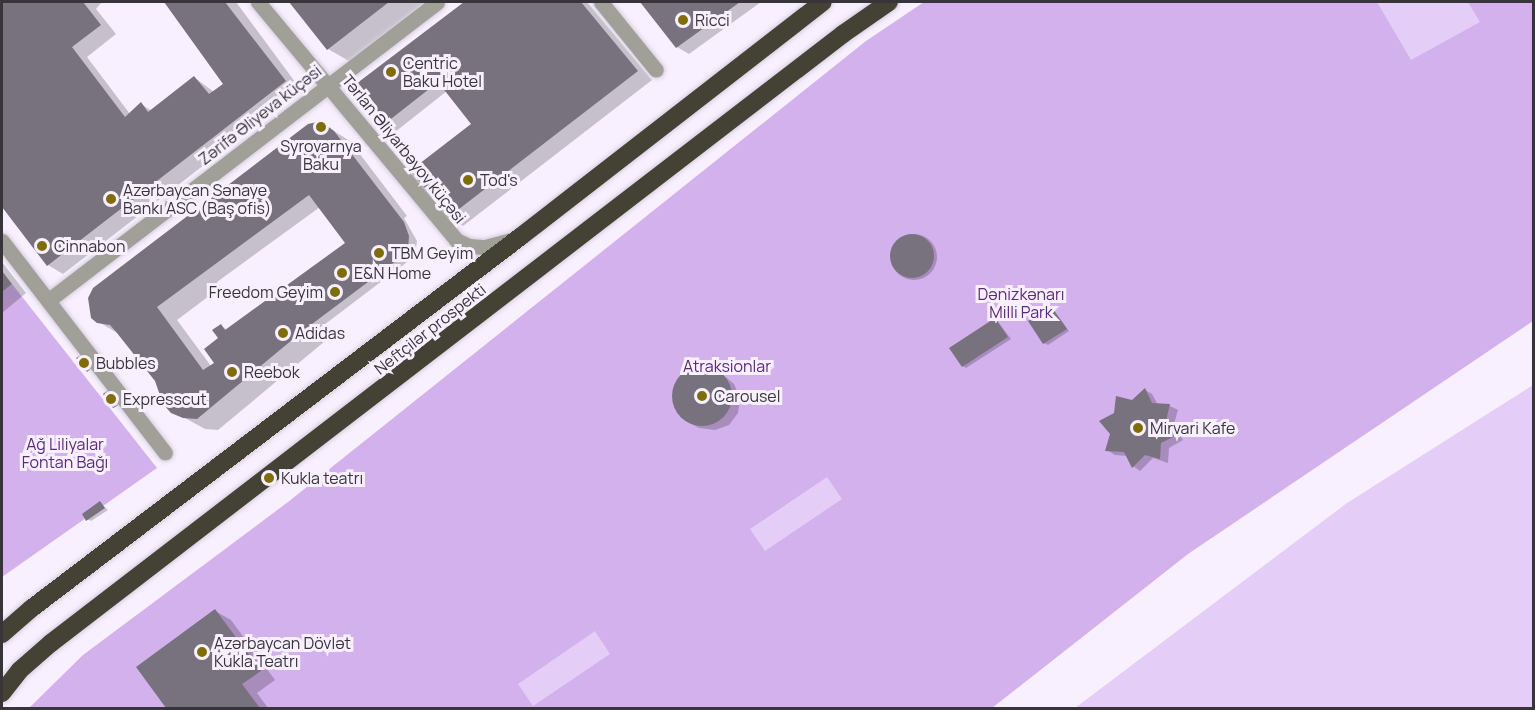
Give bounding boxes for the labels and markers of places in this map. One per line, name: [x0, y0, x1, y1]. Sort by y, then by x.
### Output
place label: Ricci: [695, 10, 730, 30]
marker: Ricci: [676, 13, 690, 27]
place label: Centric Baku Hotel: [403, 53, 482, 91]
marker: Centric Baku Hotel: [384, 65, 398, 79]
marker: Syrovarnya Baku: [314, 120, 328, 134]
place label: Syrovarnya Baku: [280, 136, 362, 174]
place label: Tod's: [480, 170, 518, 190]
marker: Tod's: [461, 173, 475, 187]
place label: Azərbaycan Sənaye Bankı ASC (Baş ofis): [123, 180, 271, 218]
marker: Azərbaycan Sənaye Bankı ASC (Baş ofis): [104, 192, 118, 206]
place label: Cinnabon: [54, 236, 126, 256]
marker: Cinnabon: [35, 239, 49, 253]
place label: TBM Geyim: [391, 243, 473, 263]
marker: TBM Geyim: [372, 246, 386, 260]
place label: E&N Home: [354, 263, 431, 283]
marker: E&N Home: [335, 266, 349, 280]
place label: Freedom Geyim: [209, 282, 323, 302]
marker: Freedom Geyim: [328, 285, 342, 299]
place label: Adidas: [295, 323, 345, 343]
marker: Adidas: [276, 326, 290, 340]
place label: Bubbles: [96, 353, 156, 373]
marker: Bubbles: [77, 356, 91, 370]
place label: Reebok: [244, 362, 300, 382]
marker: Reebok: [225, 365, 239, 379]
place label: Carousel: [714, 386, 780, 406]
place label: Expresscut: [123, 389, 207, 409]
marker: Carousel: [695, 389, 709, 403]
marker: Expresscut: [104, 392, 118, 406]
place label: Mirvari Kafe: [1150, 418, 1235, 438]
marker: Mirvari Kafe: [1131, 421, 1145, 435]
place label: Kukla teatrı: [281, 468, 363, 488]
marker: Kukla teatrı: [262, 471, 276, 485]
place label: Azərbaycan Dövlət Kukla Teatrı: [214, 633, 351, 671]
marker: Azərbaycan Dövlət Kukla Teatrı: [195, 645, 209, 659]

